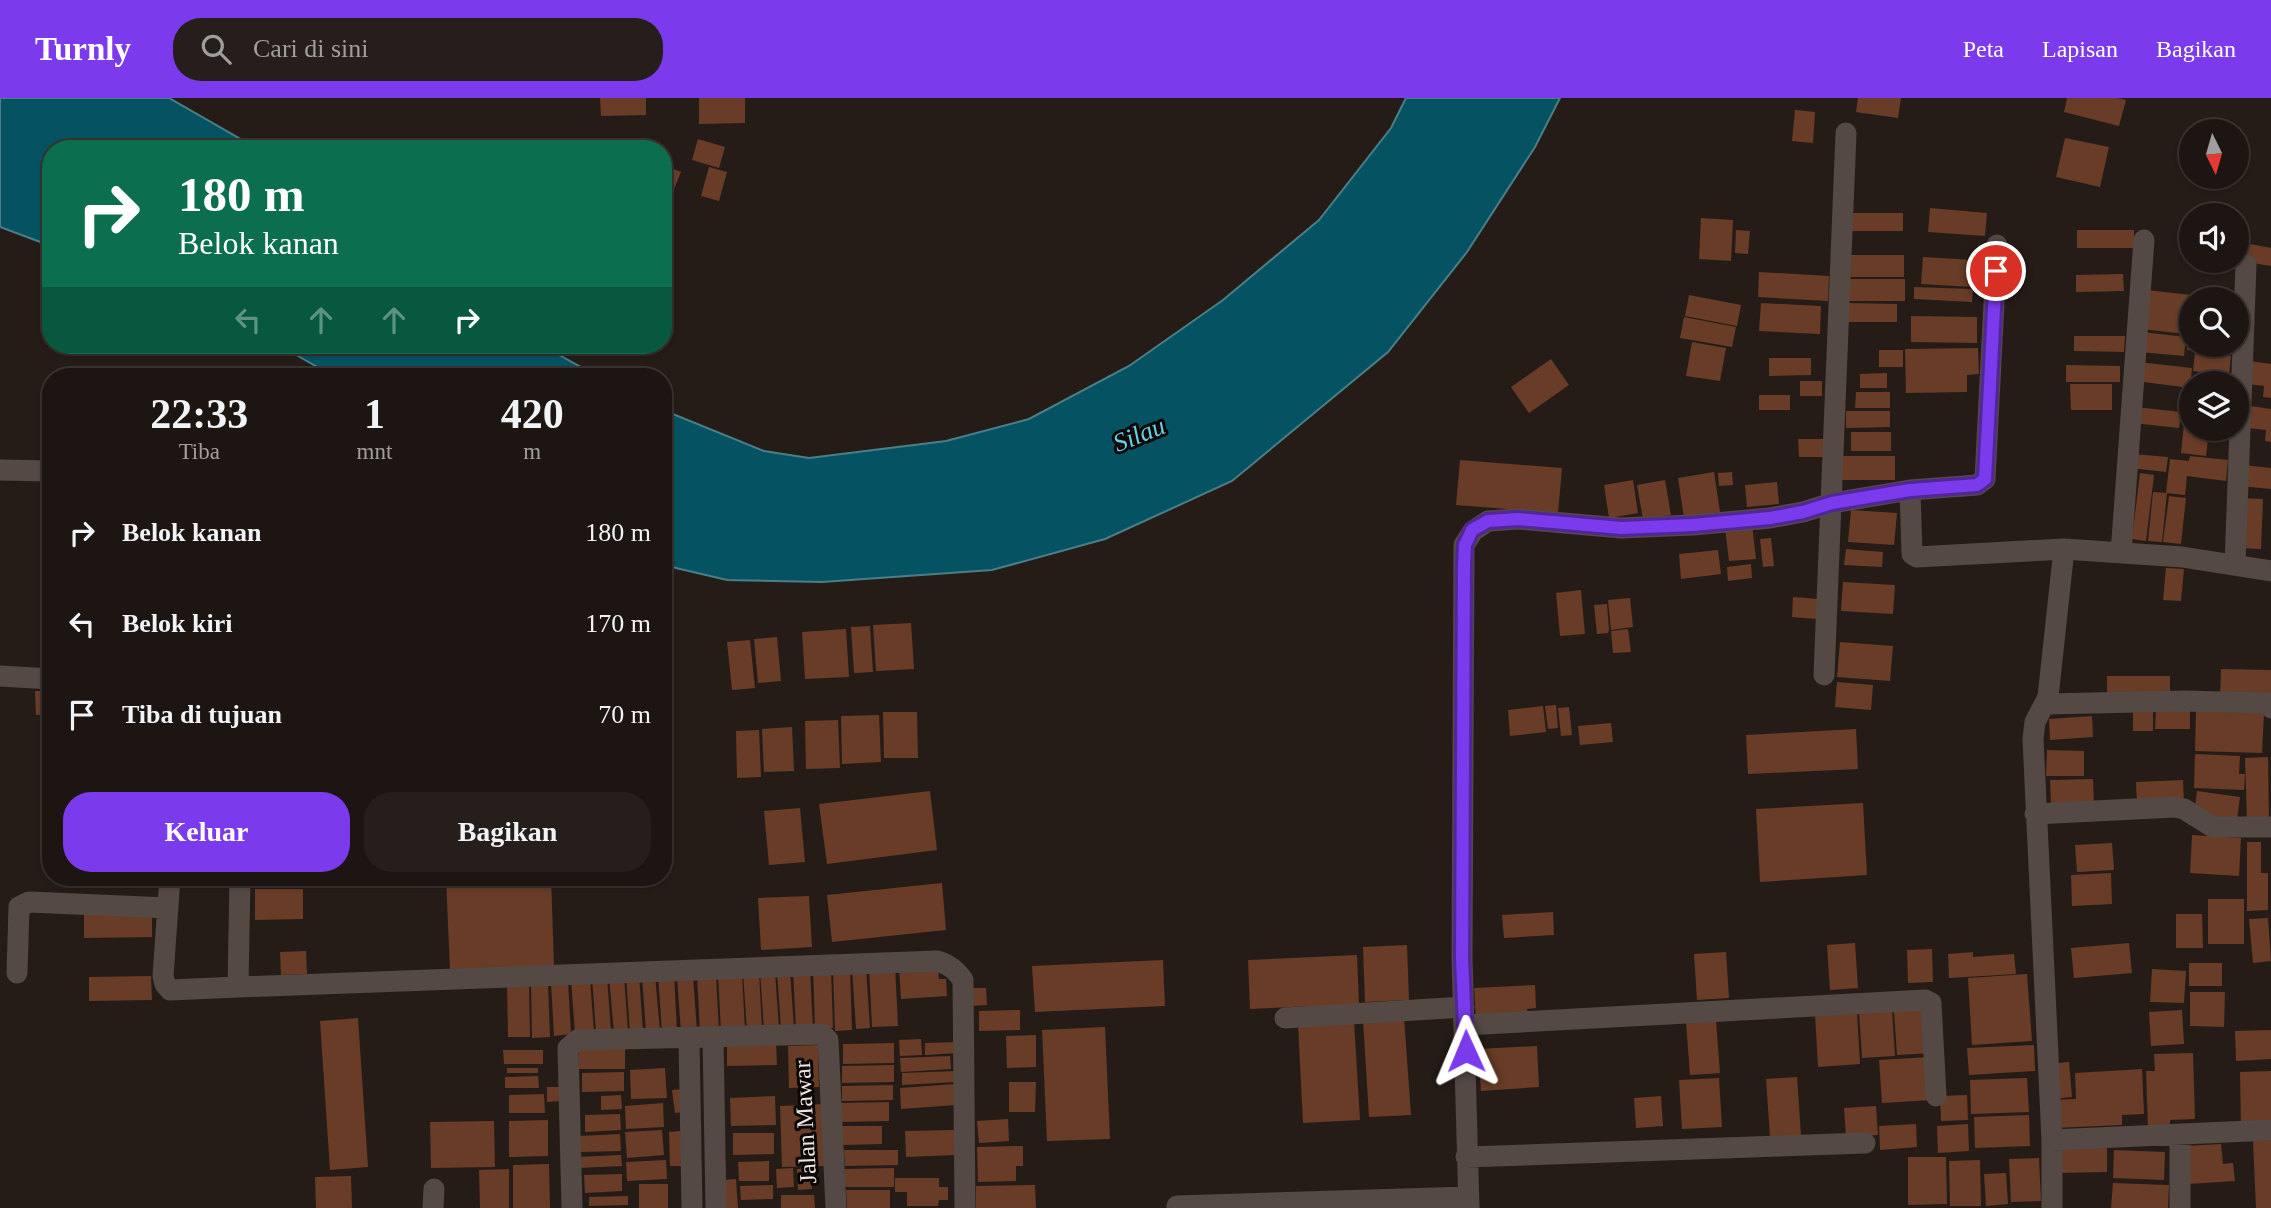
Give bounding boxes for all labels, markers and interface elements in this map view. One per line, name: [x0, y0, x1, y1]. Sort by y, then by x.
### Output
search box: [173, 18, 663, 81]
icon: search: [197, 30, 235, 68]
text: Turnly: [35, 31, 131, 67]
text: Cari di sini: [253, 34, 369, 63]
text: Peta: [1963, 36, 2004, 62]
text: Lapisan: [2042, 36, 2118, 62]
text: Bagikan: [2156, 36, 2236, 62]
north arrow: [2179, 119, 2249, 189]
map controls: [2179, 119, 2249, 441]
text: 180 m: [178, 167, 305, 222]
icon: right: [63, 168, 154, 259]
button: sound: [2179, 203, 2249, 273]
text: Belok kanan: [178, 225, 339, 261]
pin: [1966, 241, 2026, 301]
icon: arrive: [1977, 252, 2015, 290]
button: search: [2179, 287, 2249, 357]
icon: left: [229, 301, 267, 339]
icon: ahead: [302, 301, 340, 339]
icon: ahead: [375, 301, 413, 339]
icon: right: [448, 301, 486, 339]
button: layers: [2179, 371, 2249, 441]
text: 22:33: [150, 391, 248, 437]
text: 1: [364, 391, 385, 437]
text: 420: [501, 391, 564, 437]
water label: Silau: [1109, 411, 1169, 458]
text: Tiba: [179, 439, 220, 464]
text: mnt: [357, 439, 392, 464]
text: m: [523, 439, 541, 464]
icon: right: [63, 514, 101, 552]
text: Belok kanan: [122, 518, 261, 547]
text: 180 m: [585, 518, 651, 547]
icon: left: [63, 605, 101, 643]
text: Belok kiri: [122, 609, 233, 638]
text: 170 m: [585, 609, 651, 638]
icon: arrive: [63, 696, 101, 734]
text: Tiba di tujuan: [122, 700, 282, 729]
text: 70 m: [598, 700, 651, 729]
button: Keluar: [63, 792, 350, 872]
button: Bagikan: [364, 792, 651, 872]
position arrow: [1429, 1014, 1503, 1088]
street label: Jalan Mawar: [789, 1060, 821, 1184]

